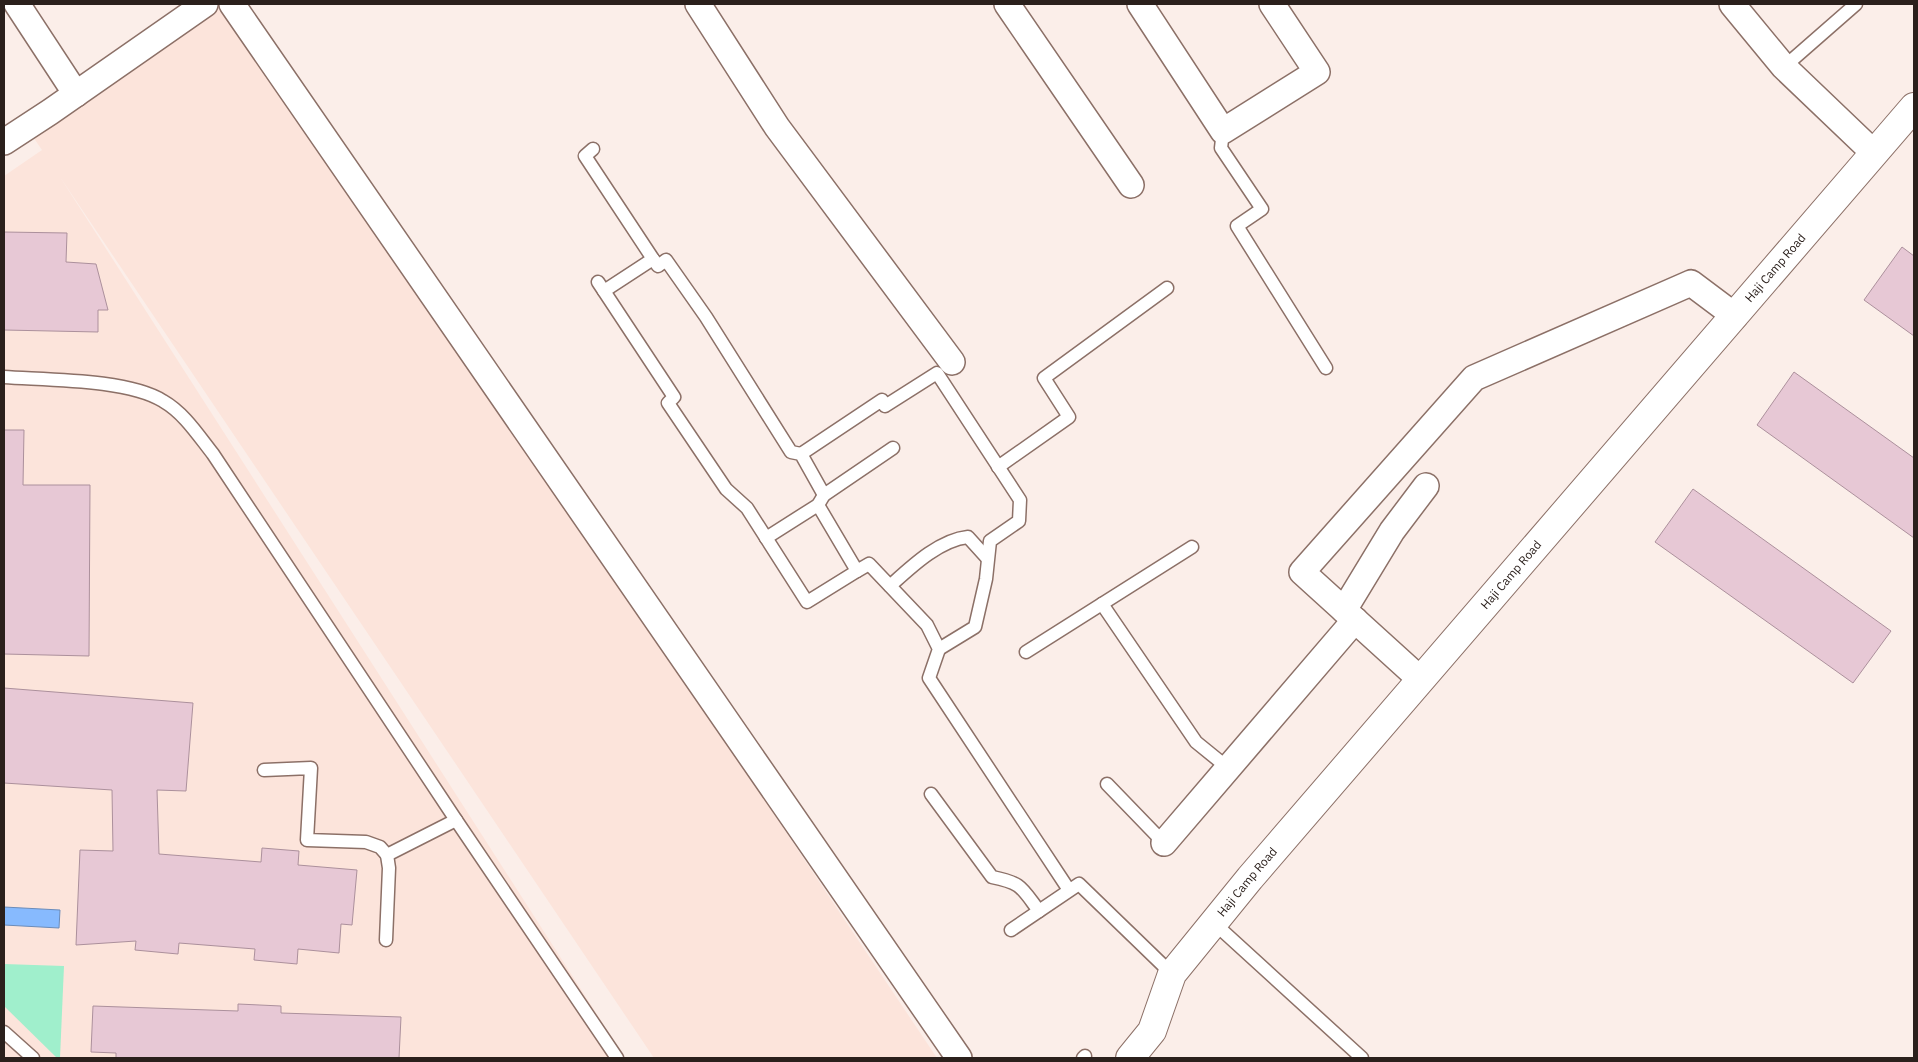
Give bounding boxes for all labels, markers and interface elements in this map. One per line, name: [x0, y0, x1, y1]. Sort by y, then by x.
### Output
street label: Haji Camp Road: [1741, 230, 1809, 305]
street label: Haji Camp Road: [1477, 537, 1544, 612]
street label: Haji Camp Road: [1214, 844, 1280, 919]

